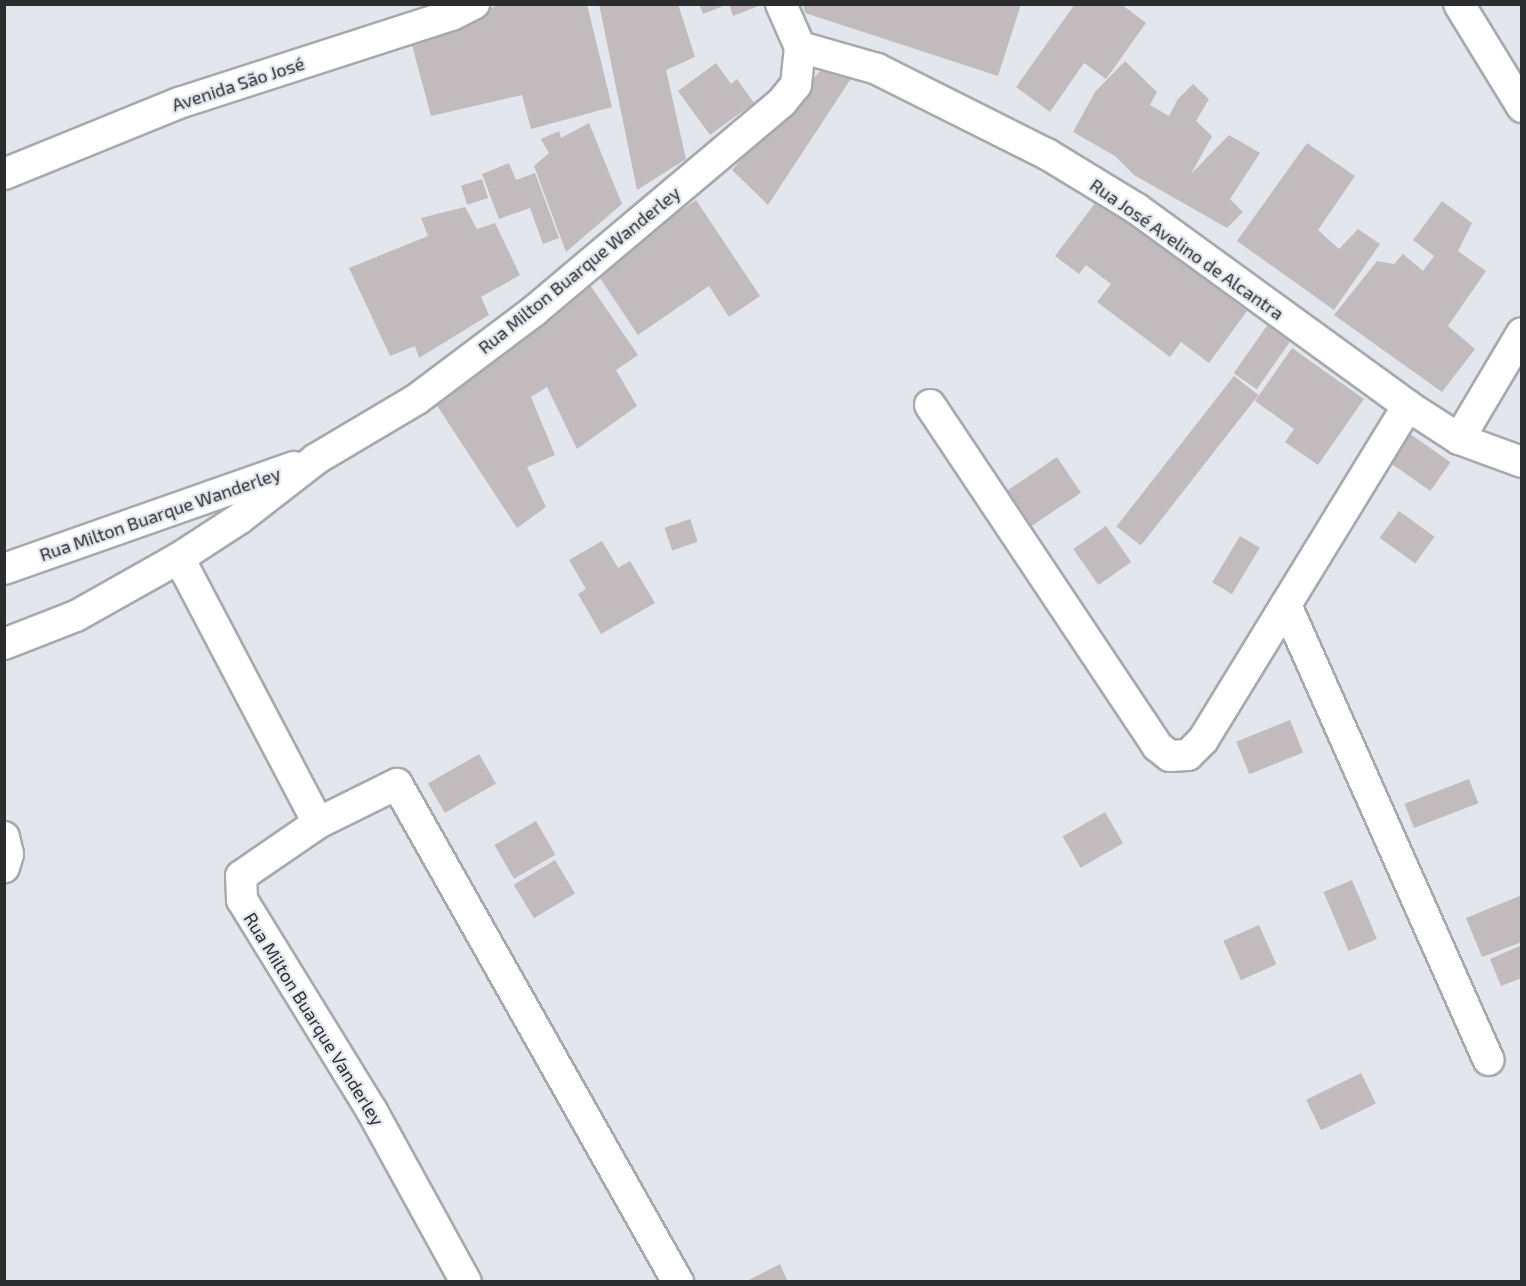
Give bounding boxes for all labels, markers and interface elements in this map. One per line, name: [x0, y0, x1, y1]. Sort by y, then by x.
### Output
street label: Avenida São José: [169, 52, 307, 116]
street label: Rua José Avelino de Alcantra: [1086, 173, 1288, 325]
street label: Rua Milton Buarque Wanderley: [474, 182, 684, 358]
street label: Rua Milton Buarque Wanderley: [37, 462, 283, 566]
street label: Rua Milton Buarque Vanderley: [239, 908, 389, 1130]

